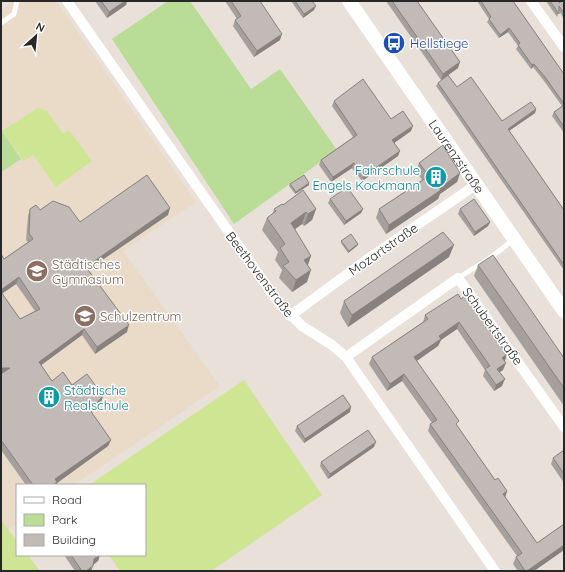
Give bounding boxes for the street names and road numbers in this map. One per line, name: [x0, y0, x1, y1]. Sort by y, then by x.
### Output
street label: Laurenzstraße: [426, 116, 488, 196]
street label: Mozartstraße: [345, 219, 421, 279]
street label: Beethovenstraße: [223, 228, 297, 320]
street label: Schubertstraße: [459, 284, 527, 368]

